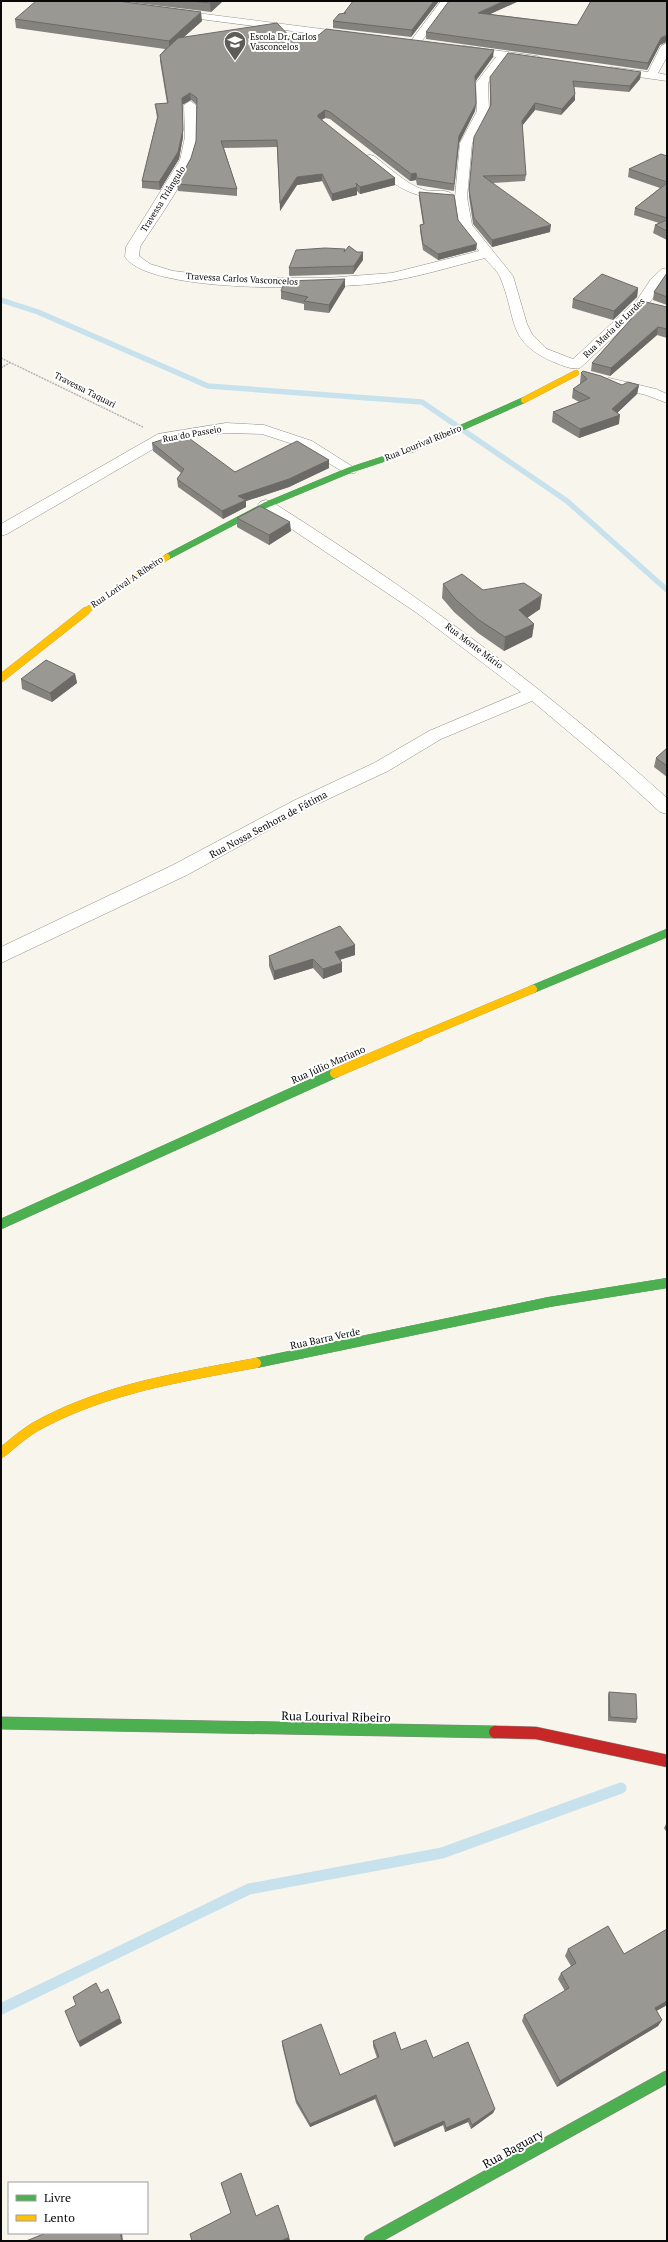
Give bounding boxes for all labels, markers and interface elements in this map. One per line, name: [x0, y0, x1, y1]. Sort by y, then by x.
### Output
school or university icon: Escola Dr. Carlos Vasconcelos: [222, 29, 248, 62]
place label: Escola Dr. Carlos Vasconcelos: [250, 31, 317, 53]
street label: Travessa Triângulo: [138, 164, 188, 234]
street label: Travessa Carlos Vasconcelos: [186, 270, 299, 288]
street label: Rua Maria de Lurdes: [580, 295, 648, 361]
street label: Travessa Taquari: [52, 369, 118, 411]
street label: Rua Lourival Ribeiro: [383, 422, 463, 464]
street label: Rua do Passeio: [162, 423, 222, 445]
street label: Rua Lorival A Ribeiro: [89, 553, 165, 611]
street label: Rua Monte Mário: [443, 620, 505, 672]
street label: Rua Nossa Senhora de Fátima: [207, 788, 329, 861]
street label: Rua Júlio Mariano: [289, 1042, 368, 1087]
street label: Rua Barra Verde: [289, 1325, 361, 1352]
street label: Rua Lourival Ribeiro: [281, 1708, 391, 1725]
street label: Rua Baguary: [480, 2125, 547, 2171]
legend: [8, 2182, 148, 2234]
text: Livre: [44, 2190, 71, 2205]
text: Lento: [44, 2210, 75, 2225]

